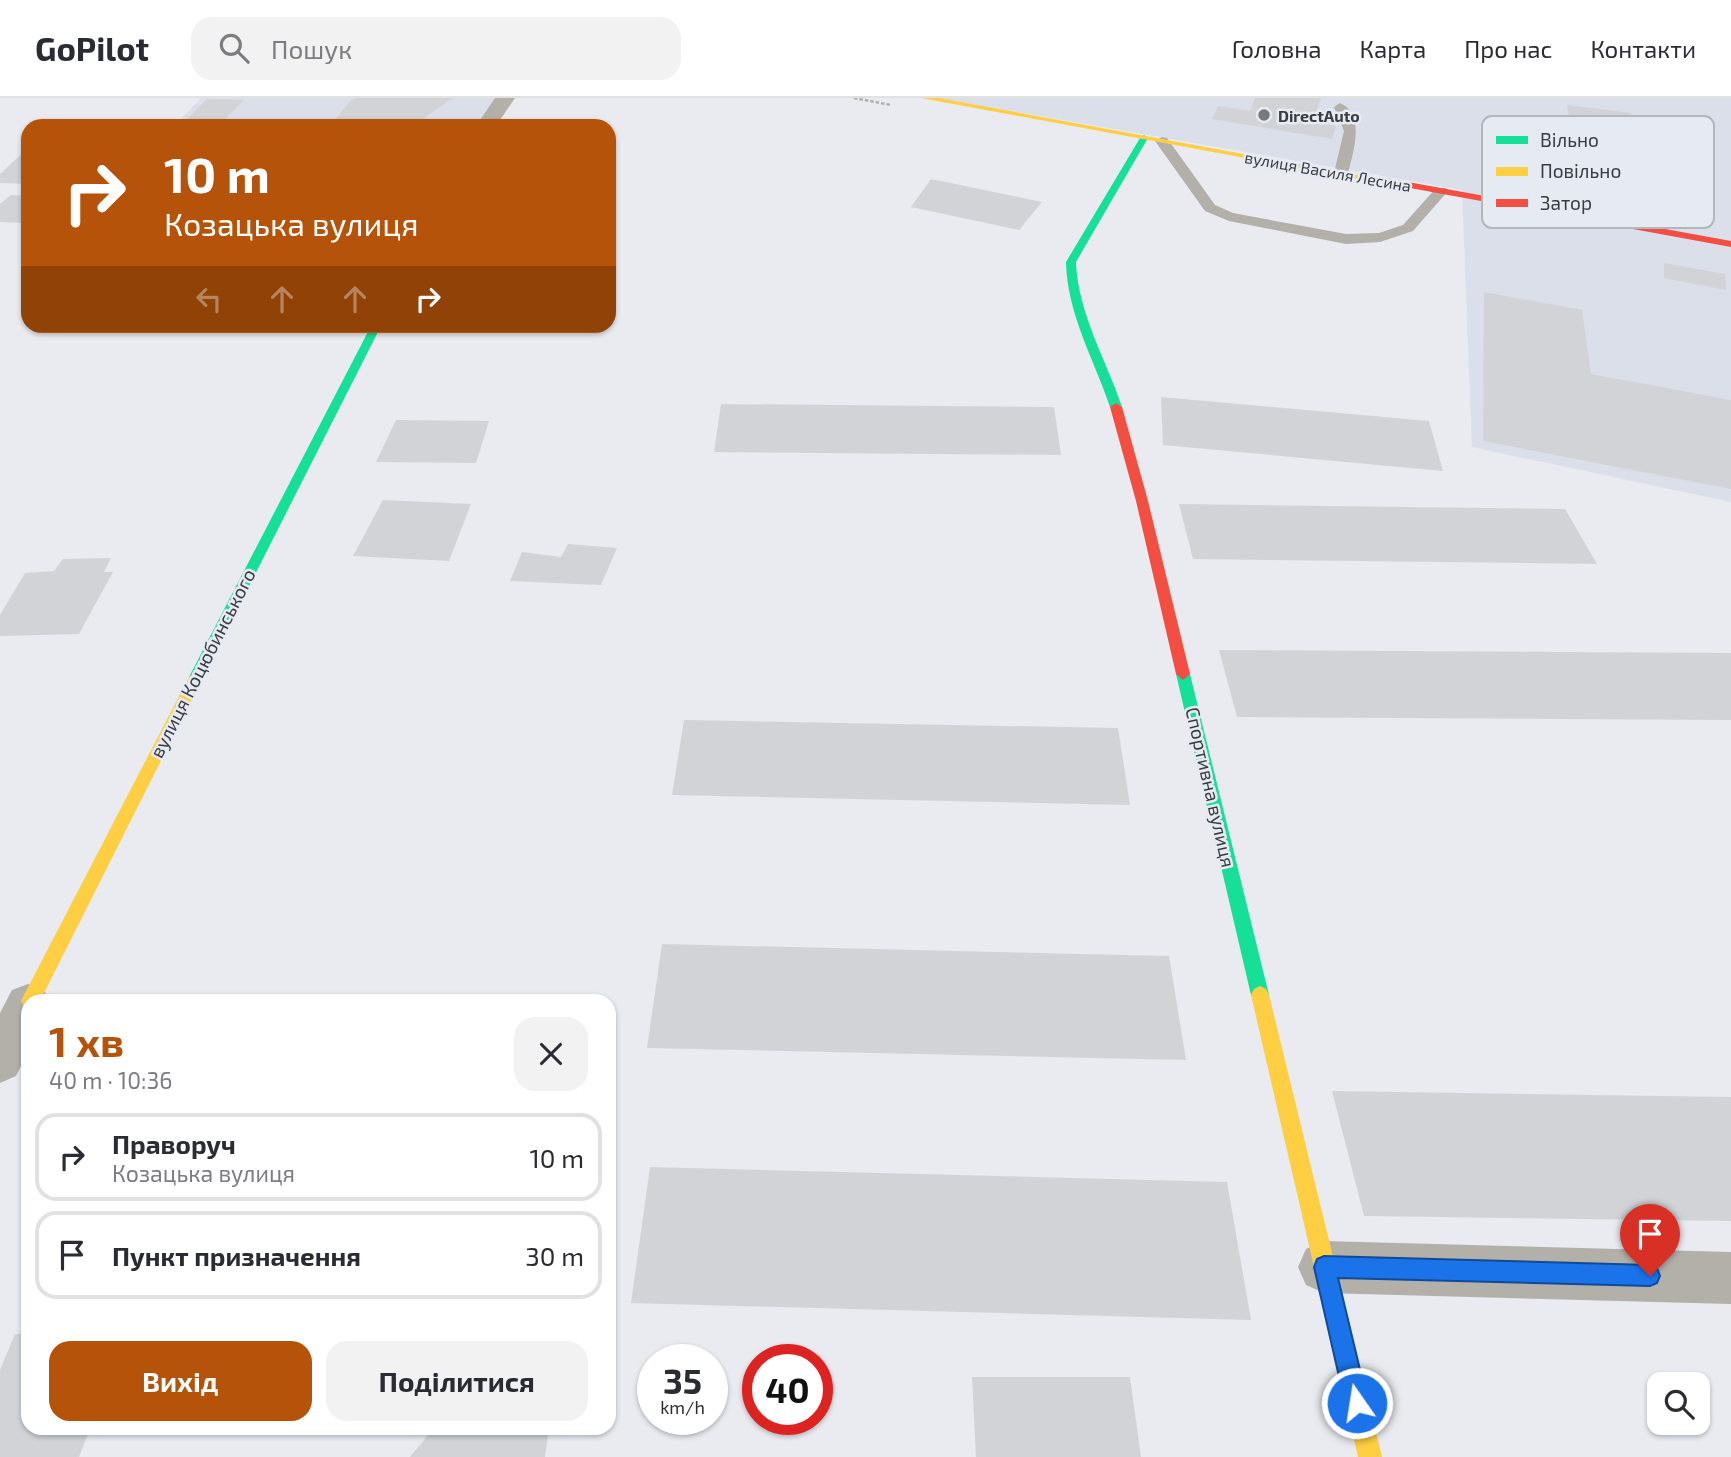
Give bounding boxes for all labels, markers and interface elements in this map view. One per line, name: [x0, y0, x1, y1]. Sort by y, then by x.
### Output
search box: [191, 17, 681, 80]
text: GoPilot: [35, 28, 149, 68]
icon: search: [215, 29, 253, 67]
text: Пошук: [271, 33, 352, 64]
text: Головна: [1232, 34, 1322, 63]
text: Карта: [1360, 34, 1426, 63]
text: Про нас: [1464, 34, 1552, 63]
text: Контакти: [1590, 34, 1696, 63]
place label: DirectAuto: [1278, 106, 1360, 125]
marker: DirectAuto: [1256, 107, 1272, 123]
legend: [1482, 116, 1714, 228]
text: Вільно: [1540, 128, 1599, 151]
text: 10 m: [164, 144, 270, 203]
icon: right: [49, 147, 140, 238]
street label: вулиця Василя Лесина: [1243, 147, 1413, 196]
text: Повільно: [1540, 159, 1621, 182]
text: Затор: [1540, 191, 1592, 214]
text: Козацька вулиця: [164, 204, 419, 242]
icon: left: [190, 280, 228, 318]
icon: ahead: [263, 280, 301, 318]
icon: ahead: [336, 280, 374, 318]
icon: right: [409, 280, 447, 318]
street label: вулиця Коцюбинського: [144, 565, 261, 762]
street label: Спортивна вулиця: [1180, 705, 1241, 870]
text: 1 хв: [49, 1015, 124, 1065]
button: close: [514, 1017, 588, 1091]
text: 40 m · 10:36: [49, 1066, 172, 1094]
text: Праворуч: [112, 1128, 236, 1159]
icon: right: [53, 1138, 91, 1176]
text: 10 m: [529, 1142, 584, 1173]
text: Козацька вулиця: [112, 1159, 295, 1187]
pin: [1620, 1204, 1680, 1276]
icon: arrive: [1631, 1215, 1669, 1253]
icon: arrive: [53, 1236, 91, 1274]
text: Пункт призначення: [112, 1240, 361, 1271]
text: 30 m: [525, 1240, 584, 1271]
button: Вихід: [49, 1341, 312, 1421]
button: Поділитися: [326, 1341, 588, 1421]
speed limit sign: 40: [742, 1344, 833, 1435]
text: 35: [663, 1359, 702, 1401]
position arrow: [1320, 1366, 1394, 1440]
map controls: [1647, 1372, 1710, 1435]
button: search: [1647, 1372, 1710, 1435]
text: km/h: [660, 1396, 705, 1418]

